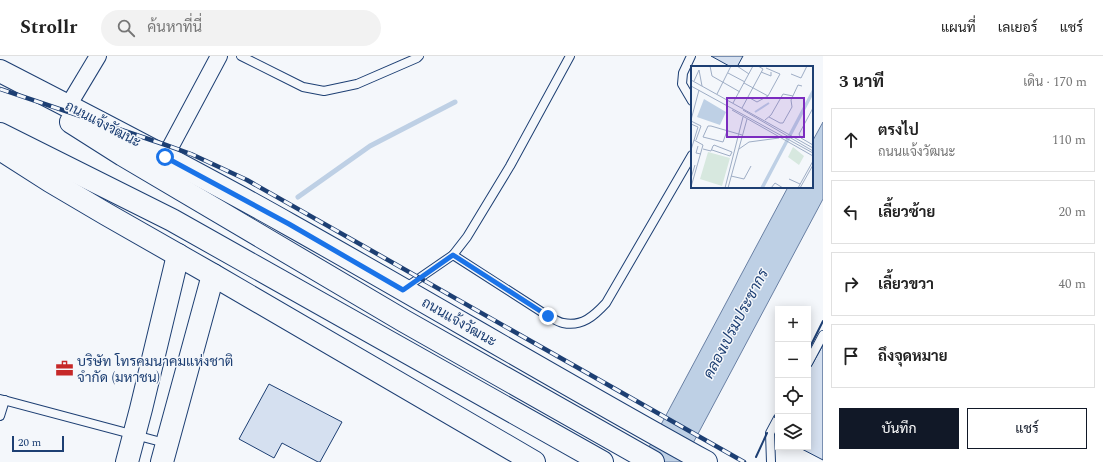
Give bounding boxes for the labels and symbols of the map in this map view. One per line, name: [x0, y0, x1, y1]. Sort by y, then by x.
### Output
inset map: [691, 66, 813, 188]
street label: ถนนแจ้งวัฒนะ: [61, 95, 145, 153]
route start: [156, 148, 174, 166]
water label: คลองเปรมประชากร: [697, 264, 775, 383]
street label: ถนนแจ้งวัฒนะ: [418, 292, 500, 352]
route end: [539, 307, 557, 325]
place label: บริษัท โทรคมนาคมแห่งชาติ จำกัด (มหาชน): [77, 351, 233, 388]
office icon: บริษัท โทรคมนาคมแห่งชาติ จำกัด (มหาชน): [54, 359, 74, 379]
scale bar: [12, 434, 64, 453]

